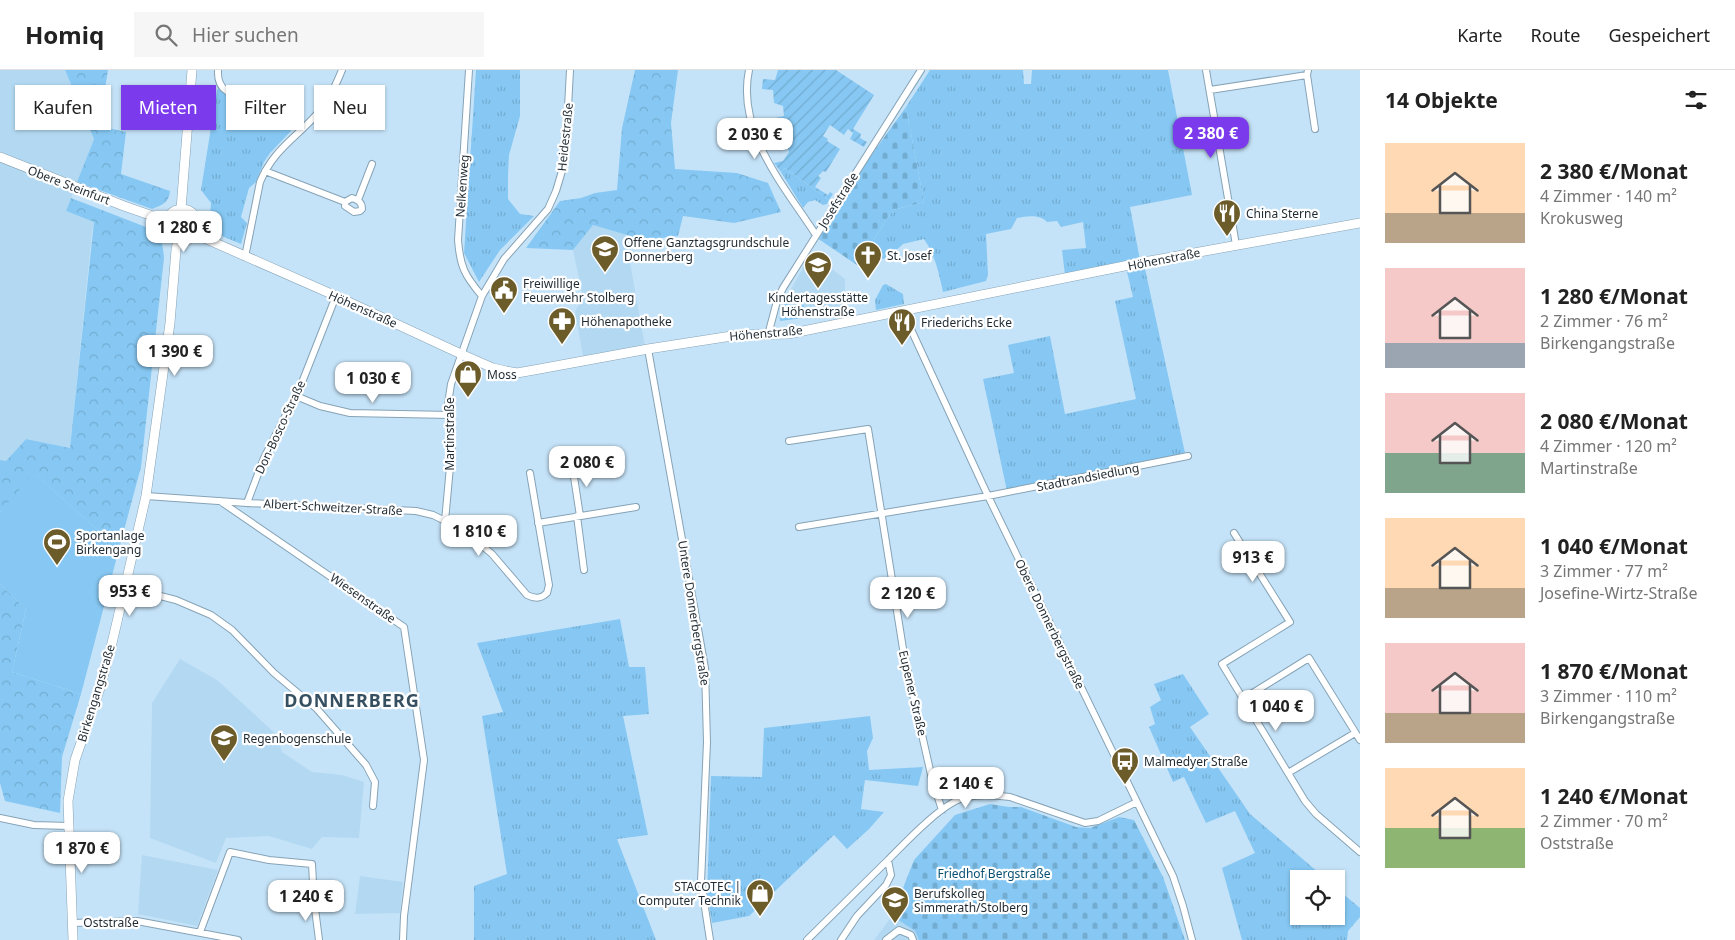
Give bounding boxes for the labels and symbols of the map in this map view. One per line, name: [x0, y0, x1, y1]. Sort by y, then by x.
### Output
street label: Heidestraße: [553, 102, 577, 172]
pin: 2 380 €: [1165, 116, 1257, 159]
pin: 2 030 €: [709, 118, 801, 160]
street label: Nelkenweg: [451, 154, 473, 218]
street label: Obere Steinfurt: [25, 161, 113, 209]
street label: Josefstraße: [814, 169, 862, 232]
restaurant icon: China Sterne: [1212, 198, 1242, 237]
place label: China Sterne: [1246, 205, 1318, 222]
pin: 1 280 €: [138, 210, 230, 253]
school or university icon: Offene Ganztagsgrundschule Donnerberg: [590, 234, 620, 273]
place label: Offene Ganztagsgrundschule Donnerberg: [624, 234, 789, 265]
church icon: St. Josef: [853, 240, 883, 279]
street label: Höhenstraße: [1126, 244, 1202, 274]
place label: St. Josef: [887, 247, 932, 264]
school or university icon: Kindertagesstätte Höhenstraße: [803, 250, 833, 289]
public building icon: Freiwillige Feuerwehr Stolberg: [489, 275, 519, 314]
place label: Freiwillige Feuerwehr Stolberg: [523, 275, 634, 306]
street label: Höhenstraße: [326, 286, 400, 332]
place label: Kindertagesstätte Höhenstraße: [768, 289, 868, 320]
pharmacy icon: Höhenapotheke: [547, 306, 577, 345]
restaurant icon: Friederichs Ecke: [887, 307, 917, 346]
place label: Höhenapotheke: [581, 313, 672, 330]
place label: Friederichs Ecke: [921, 314, 1012, 331]
street label: Höhenstraße: [729, 321, 804, 345]
pin: 1 390 €: [129, 334, 221, 377]
shop icon: Moss: [453, 359, 483, 398]
pin: 1 030 €: [327, 362, 419, 404]
place label: Moss: [487, 366, 517, 383]
street label: Don-Bosco-Straße: [251, 377, 309, 477]
street label: Martinstraße: [441, 397, 458, 471]
pin: 2 080 €: [541, 446, 633, 488]
street label: Stadtrandsiedlung: [1035, 459, 1141, 495]
street label: Albert-Schweitzer-Straße: [263, 495, 403, 519]
pin: 1 810 €: [433, 514, 525, 557]
sports icon: Sportanlage Birkengang: [42, 527, 72, 566]
place label: Sportanlage Birkengang: [76, 527, 145, 558]
street label: Untere Donnerbergstraße: [674, 539, 714, 687]
pin: 913 €: [1218, 540, 1288, 583]
street label: Obere Donnerbergstraße: [1011, 556, 1089, 692]
street label: Wiesenstraße: [327, 569, 400, 627]
pin: 953 €: [95, 574, 165, 617]
pin: 2 120 €: [862, 576, 954, 619]
street label: Birkengangstraße: [73, 642, 119, 744]
street label: Eupener Straße: [895, 649, 931, 738]
district label: DONNERBERG: [284, 688, 420, 712]
pin: 1 040 €: [1230, 690, 1322, 732]
school or university icon: Regenbogenschule: [209, 723, 239, 762]
place label: Regenbogenschule: [243, 730, 351, 747]
bus stop icon: Malmedyer Straße: [1110, 746, 1140, 785]
place label: Malmedyer Straße: [1144, 753, 1248, 770]
pin: 2 140 €: [920, 766, 1012, 809]
pin: 1 870 €: [36, 832, 128, 874]
park label: Friedhof Bergstraße: [937, 865, 1051, 882]
place label: STACOTEC | Computer Technik: [638, 878, 742, 909]
shop icon: STACOTEC | Computer Technik: [745, 878, 775, 917]
pin: 1 240 €: [260, 880, 352, 922]
school or university icon: Berufskolleg Simmerath/Stolberg: [880, 885, 910, 924]
place label: Berufskolleg Simmerath/Stolberg: [914, 885, 1028, 916]
street label: Oststraße: [83, 914, 139, 931]

